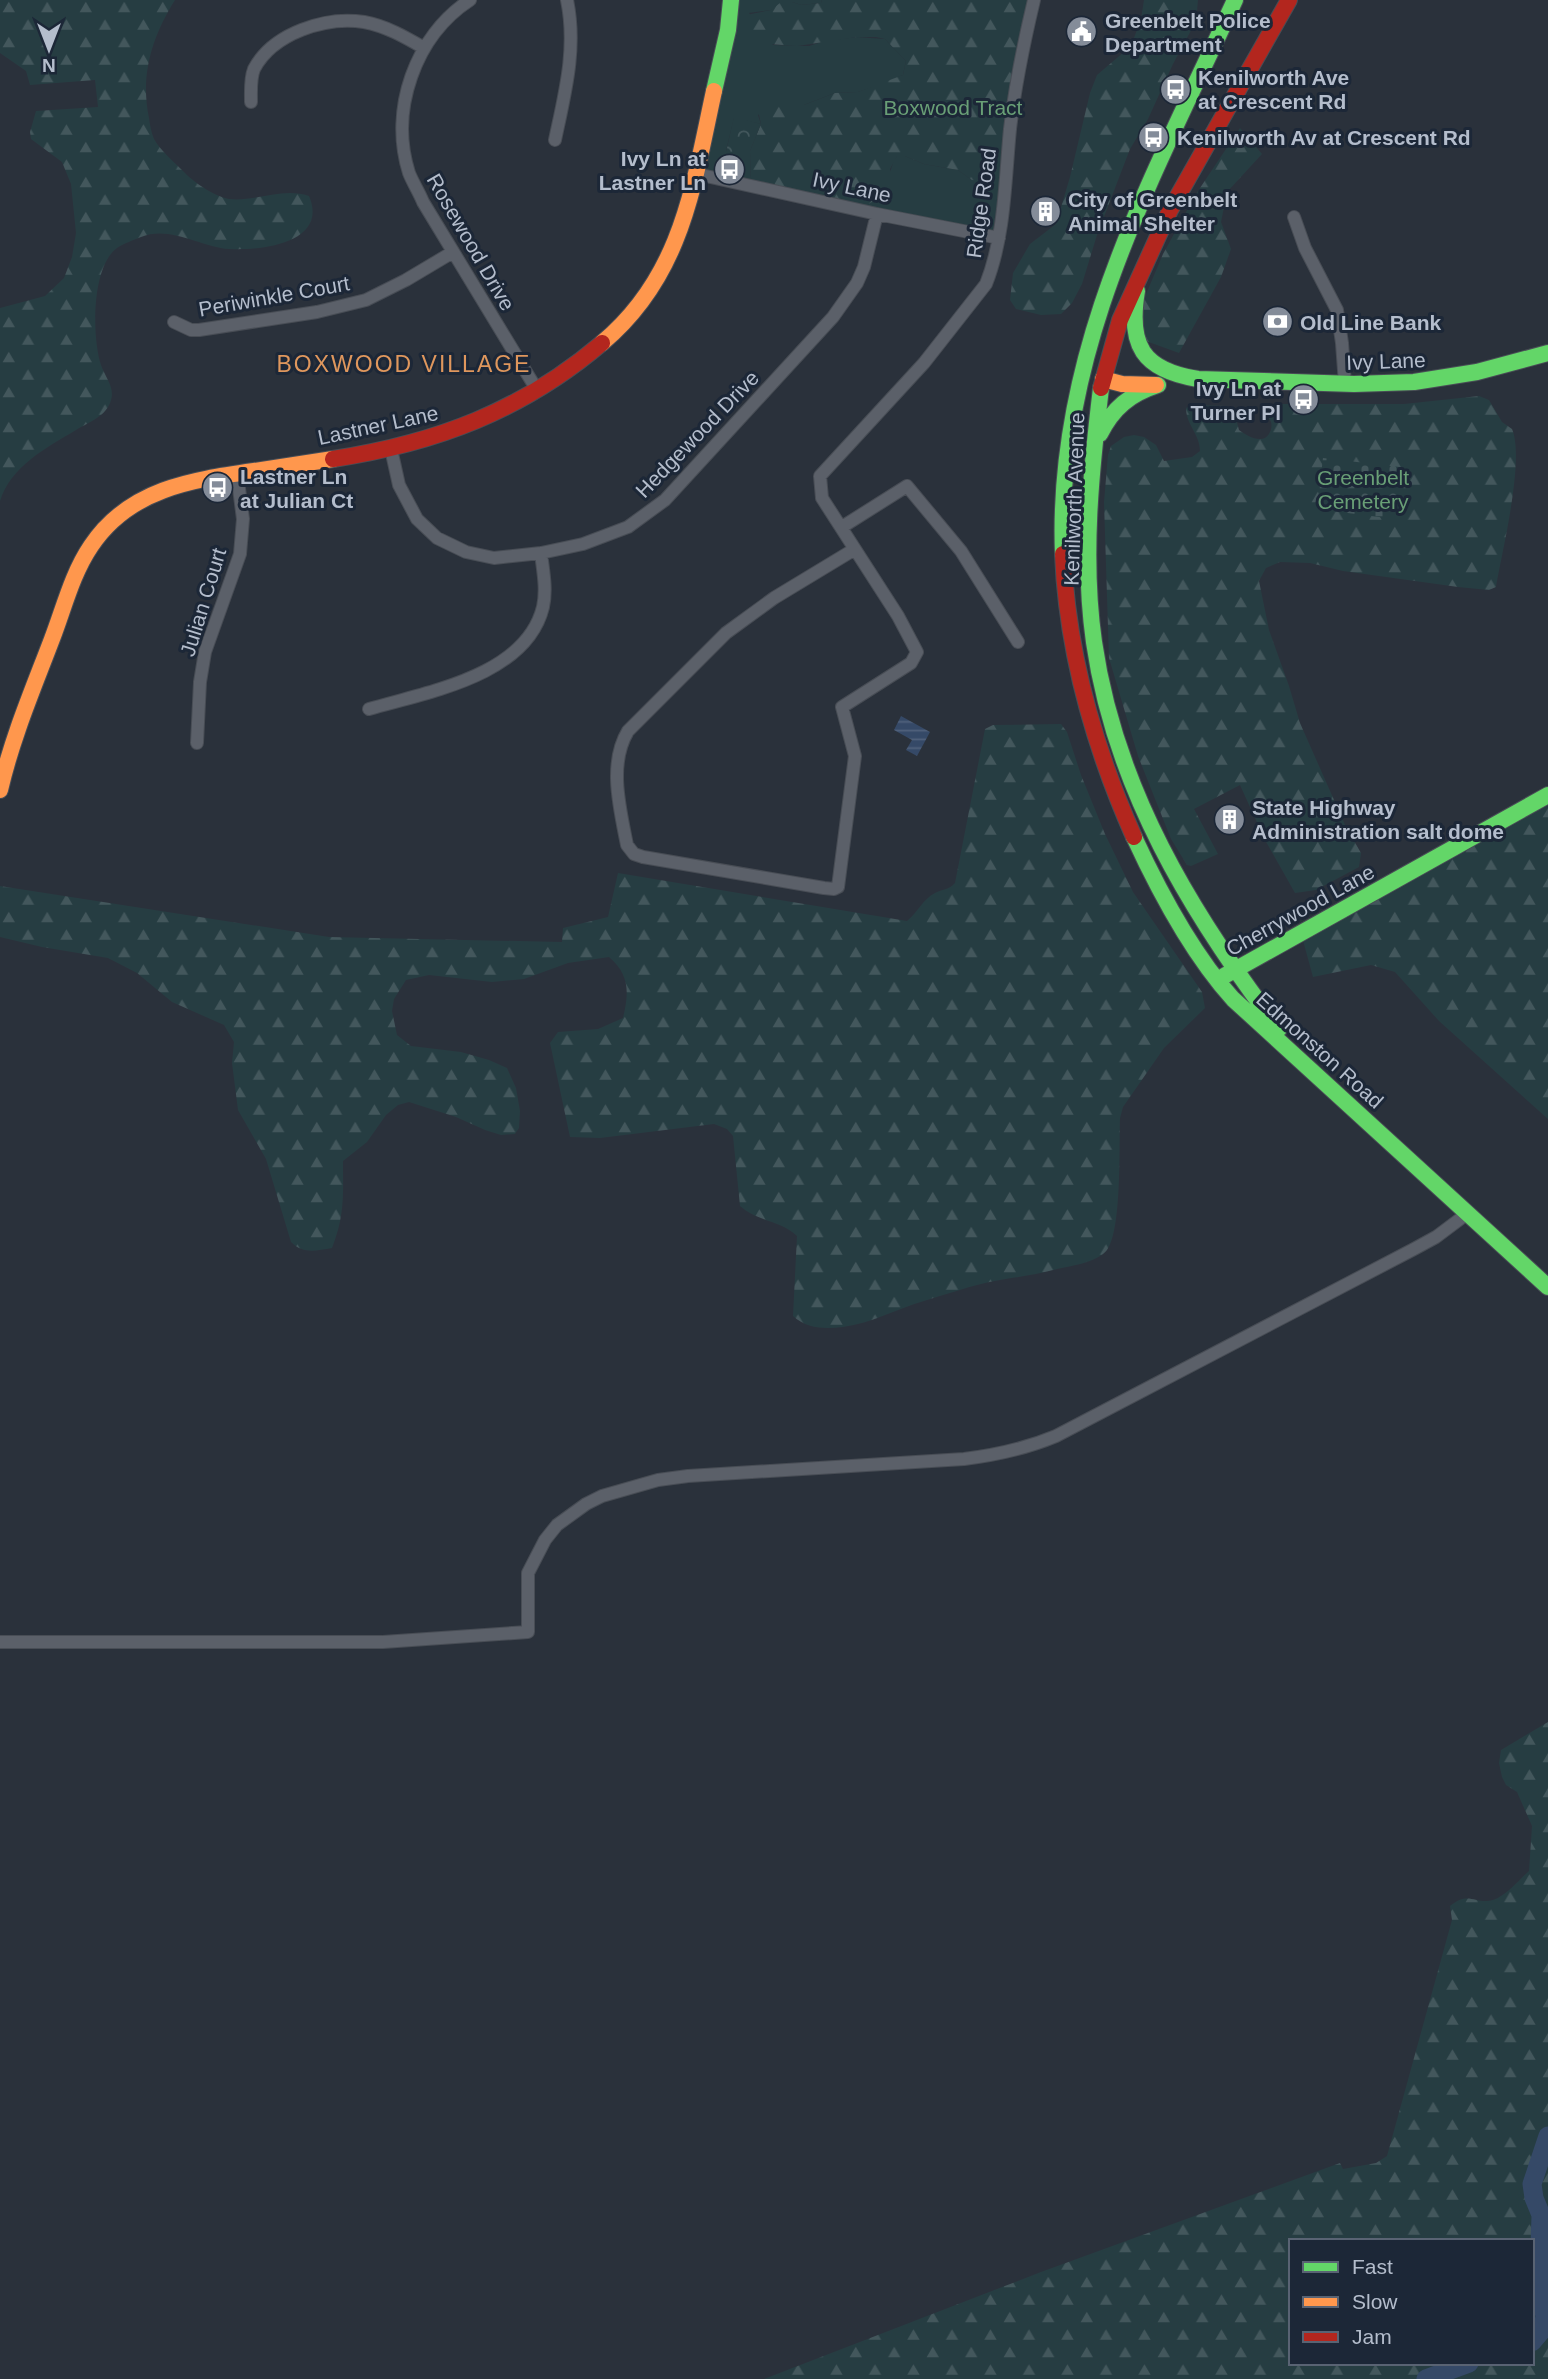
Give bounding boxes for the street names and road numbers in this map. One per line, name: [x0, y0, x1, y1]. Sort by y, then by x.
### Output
street label: Ridge Road: [962, 146, 1000, 260]
street label: Ivy Lane: [811, 167, 893, 207]
street label: Rosewood Drive: [423, 170, 519, 314]
street label: Periwinkle Court: [197, 271, 351, 321]
street label: Ivy Lane: [1346, 348, 1426, 374]
street label: Hedgewood Drive: [631, 366, 763, 502]
street label: Lastner Lane: [316, 401, 440, 449]
street label: Kenilworth Avenue: [1059, 412, 1089, 586]
street label: Julian Court: [176, 545, 230, 659]
street label: Cherrywood Lane: [1222, 860, 1378, 960]
street label: Edmonston Road: [1252, 987, 1388, 1113]

